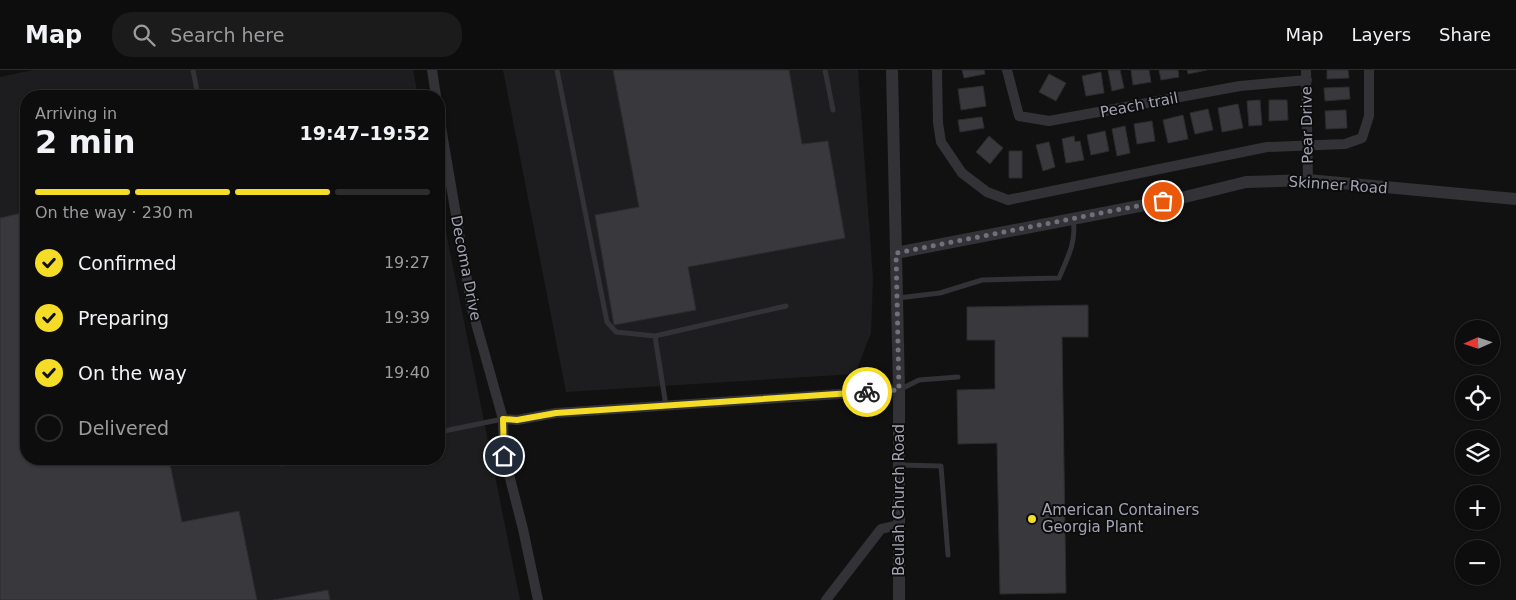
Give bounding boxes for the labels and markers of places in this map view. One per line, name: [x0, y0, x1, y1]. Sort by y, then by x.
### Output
pin: [1142, 180, 1184, 222]
pin: [483, 435, 525, 477]
place label: American Containers Georgia Plant: [1042, 501, 1199, 536]
marker: American Containers Georgia Plant: [1026, 513, 1038, 525]

